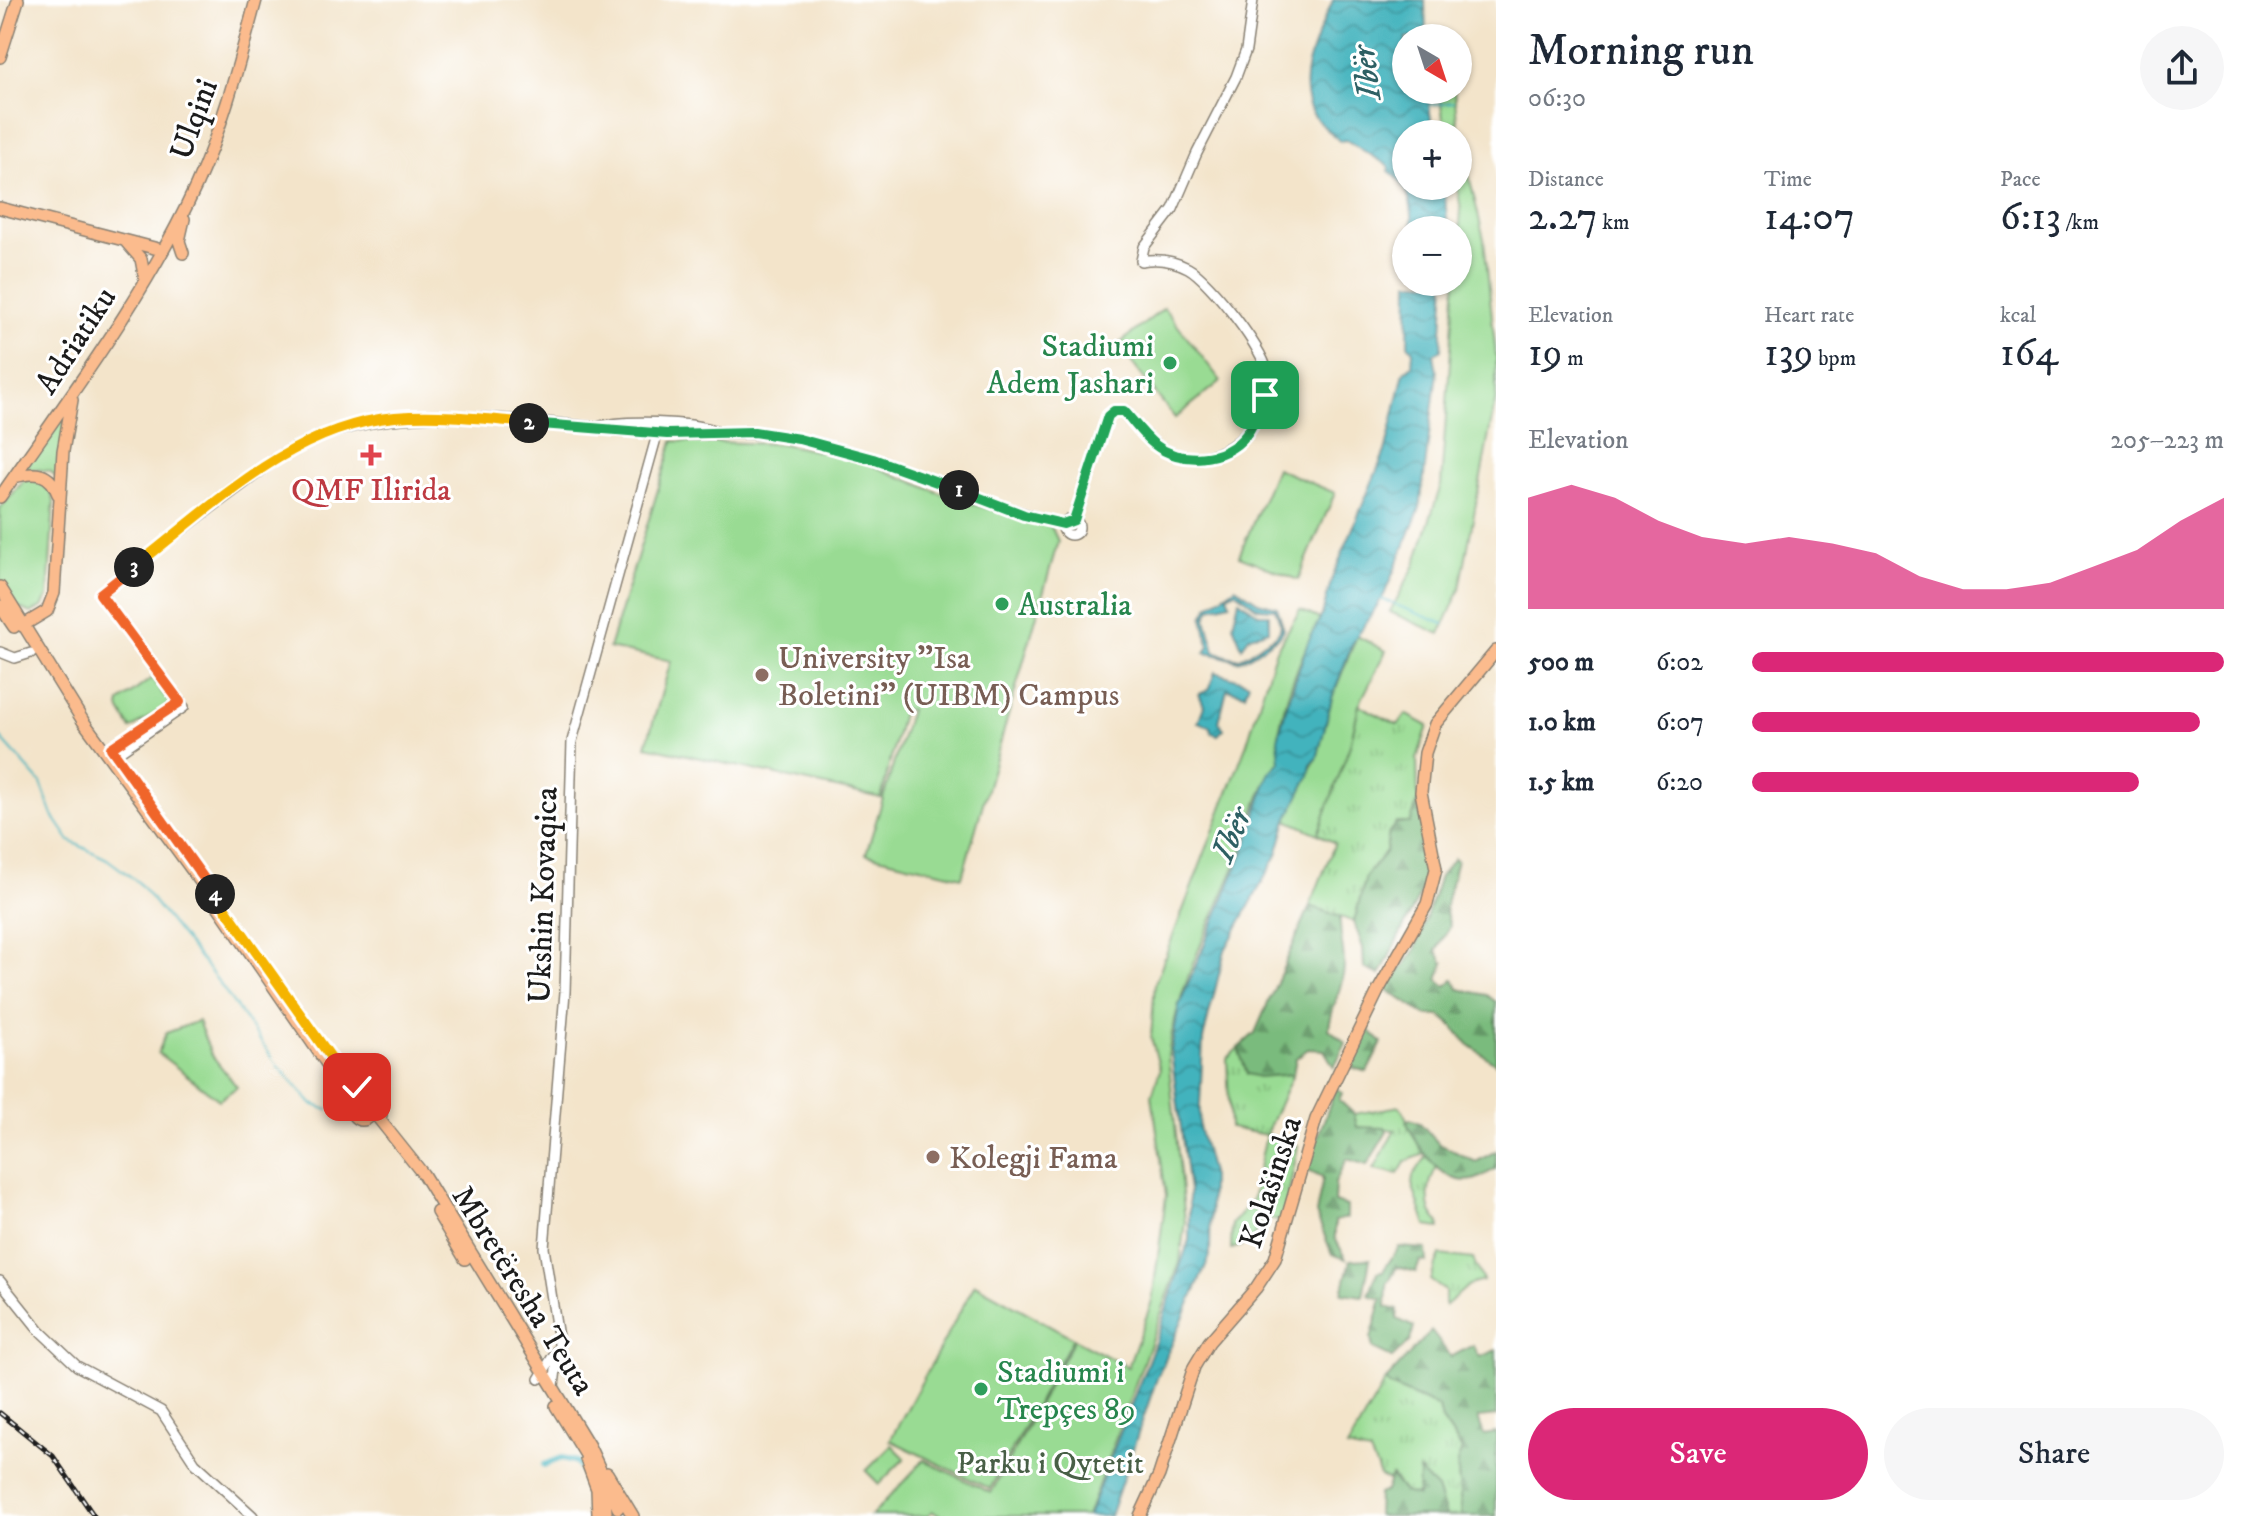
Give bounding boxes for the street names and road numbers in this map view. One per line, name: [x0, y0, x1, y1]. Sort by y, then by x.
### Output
street label: Ulqini: [162, 74, 228, 166]
street label: Adriatiku: [27, 280, 126, 402]
street label: Ukshin Kovaqica: [520, 786, 568, 1004]
street label: Kolašinska: [1232, 1111, 1312, 1254]
street label: Mbretëresha Teuta: [442, 1179, 603, 1404]

